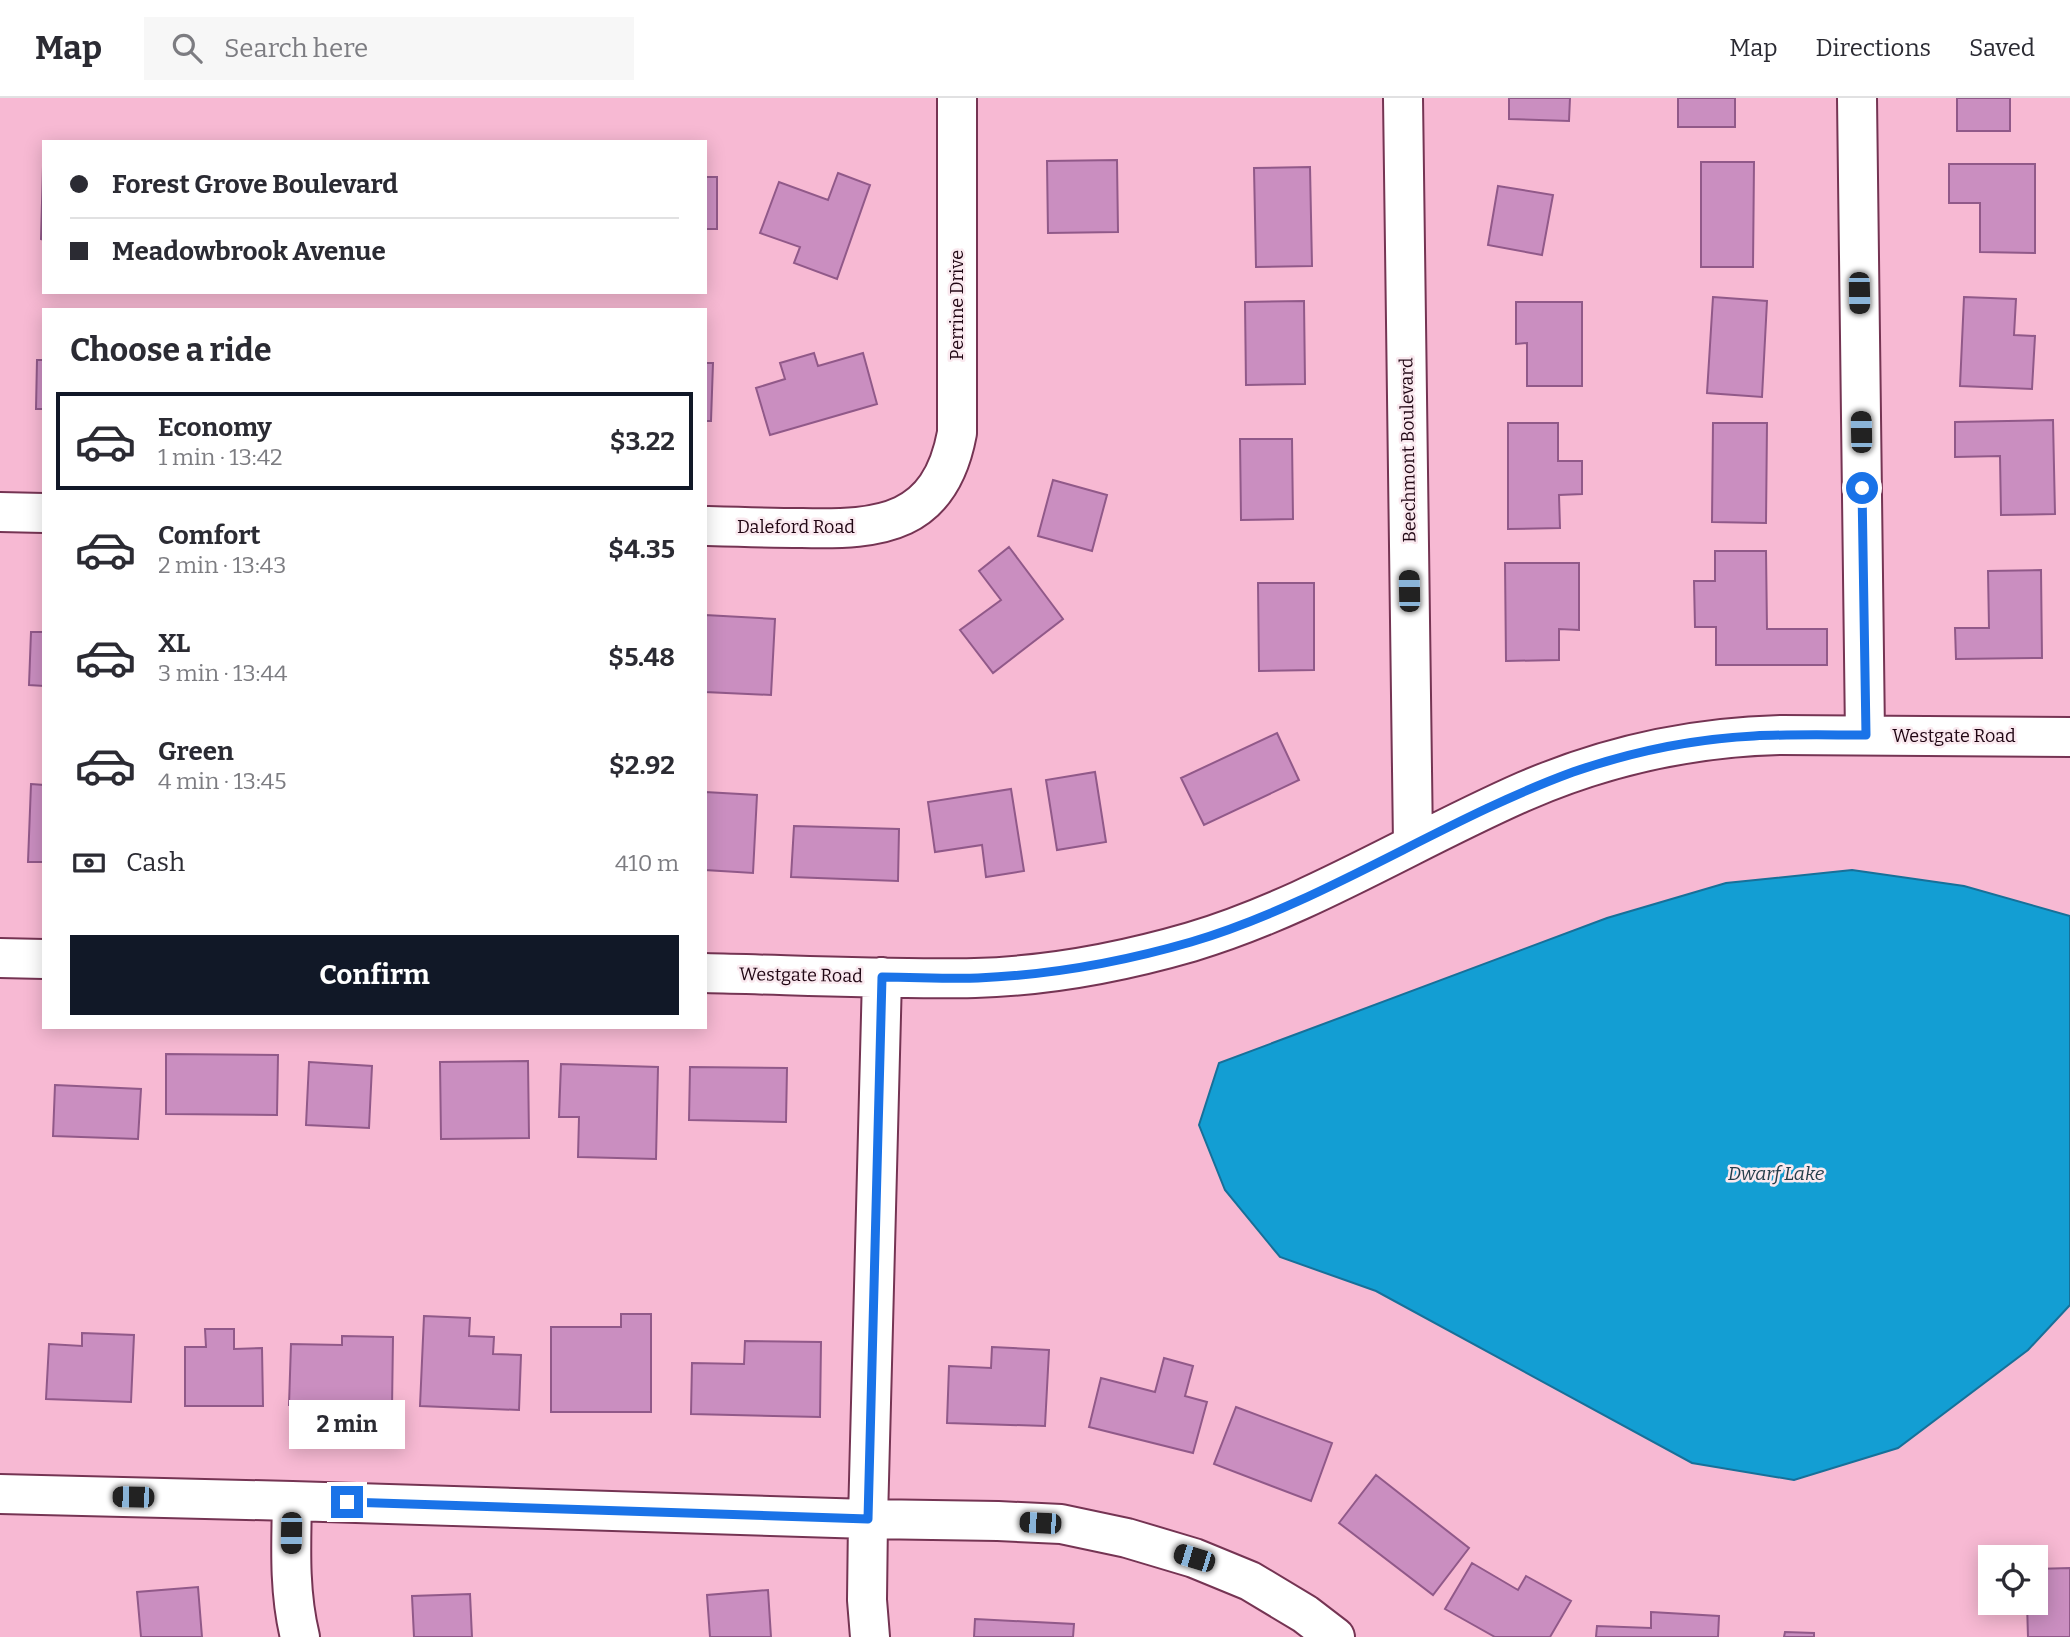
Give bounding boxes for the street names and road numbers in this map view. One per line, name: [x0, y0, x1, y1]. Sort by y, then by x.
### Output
street label: Perrine Drive: [946, 250, 968, 360]
street label: Beechmont Boulevard: [1395, 357, 1421, 543]
street label: Daleford Road: [737, 516, 855, 538]
street label: Westgate Road: [1892, 725, 2016, 747]
street label: Westgate Road: [739, 963, 863, 987]

